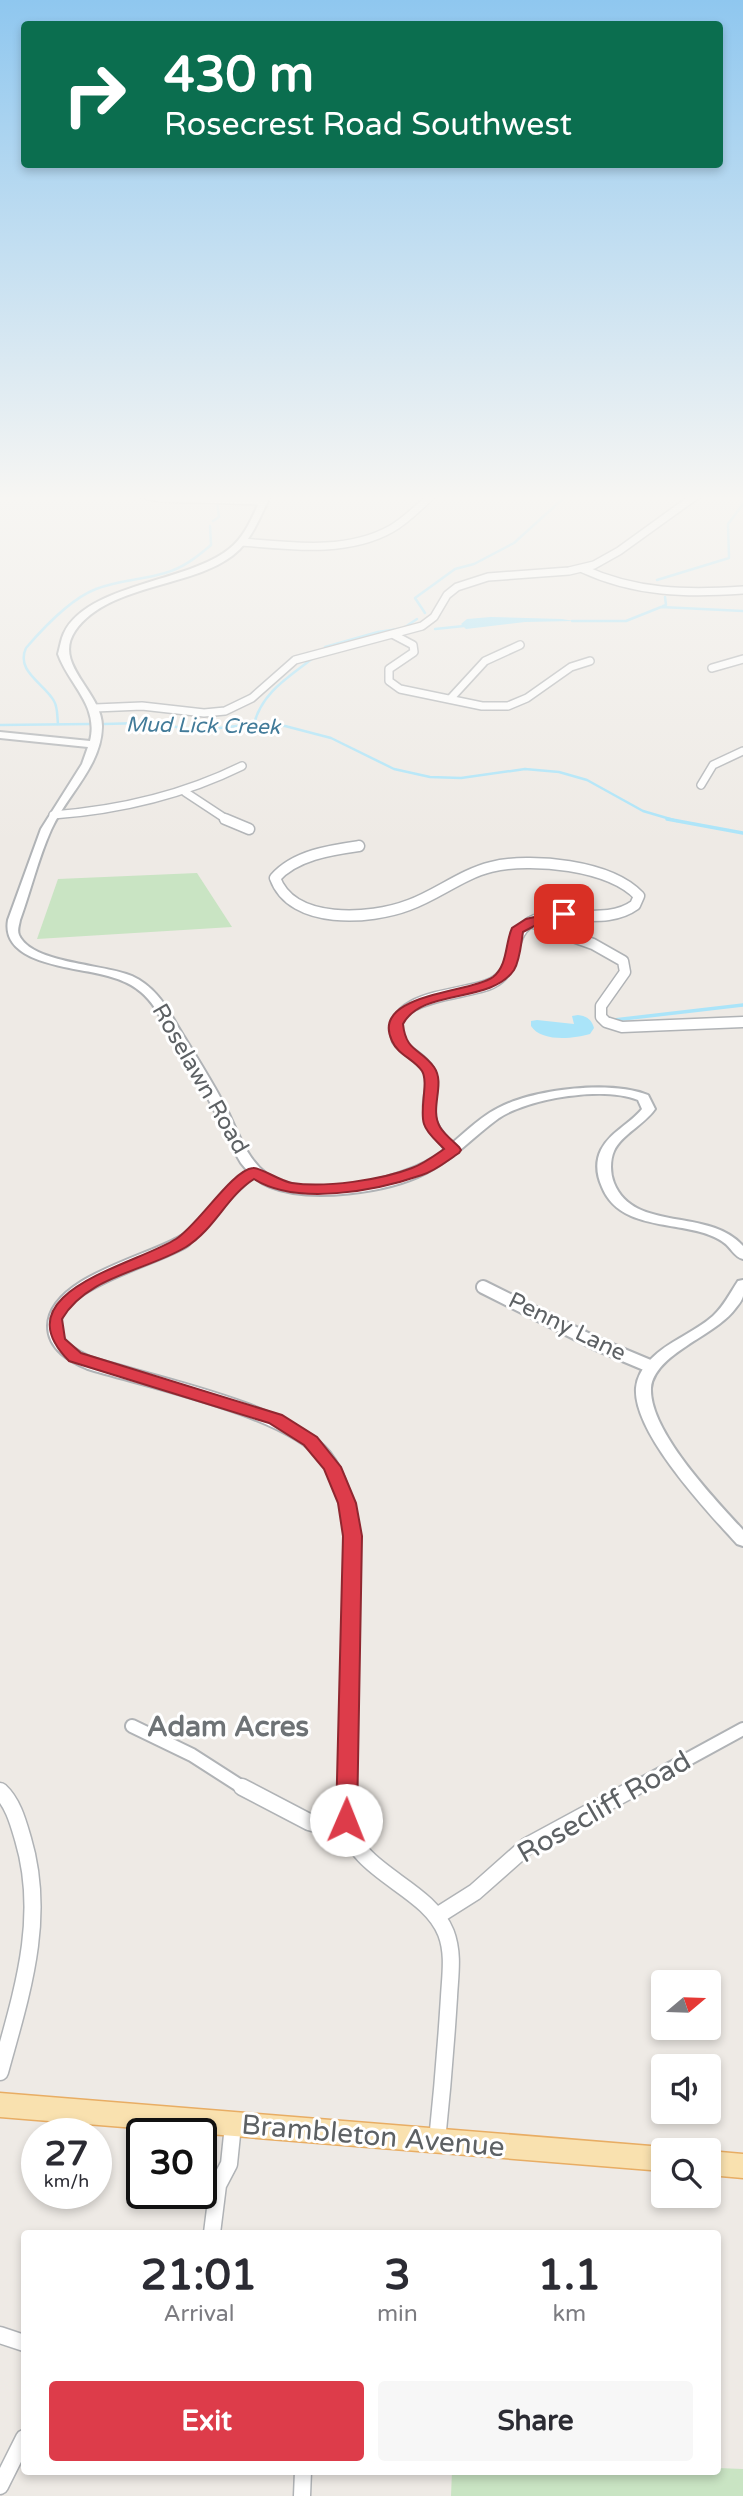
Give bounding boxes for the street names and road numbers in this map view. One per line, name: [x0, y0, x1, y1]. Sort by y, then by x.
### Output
street label: Roselawn Road: [146, 999, 254, 1159]
street label: Penny Lane: [504, 1286, 630, 1368]
street label: Rosecliff Road: [511, 1744, 697, 1870]
street label: Brambleton Avenue: [240, 2108, 506, 2164]

